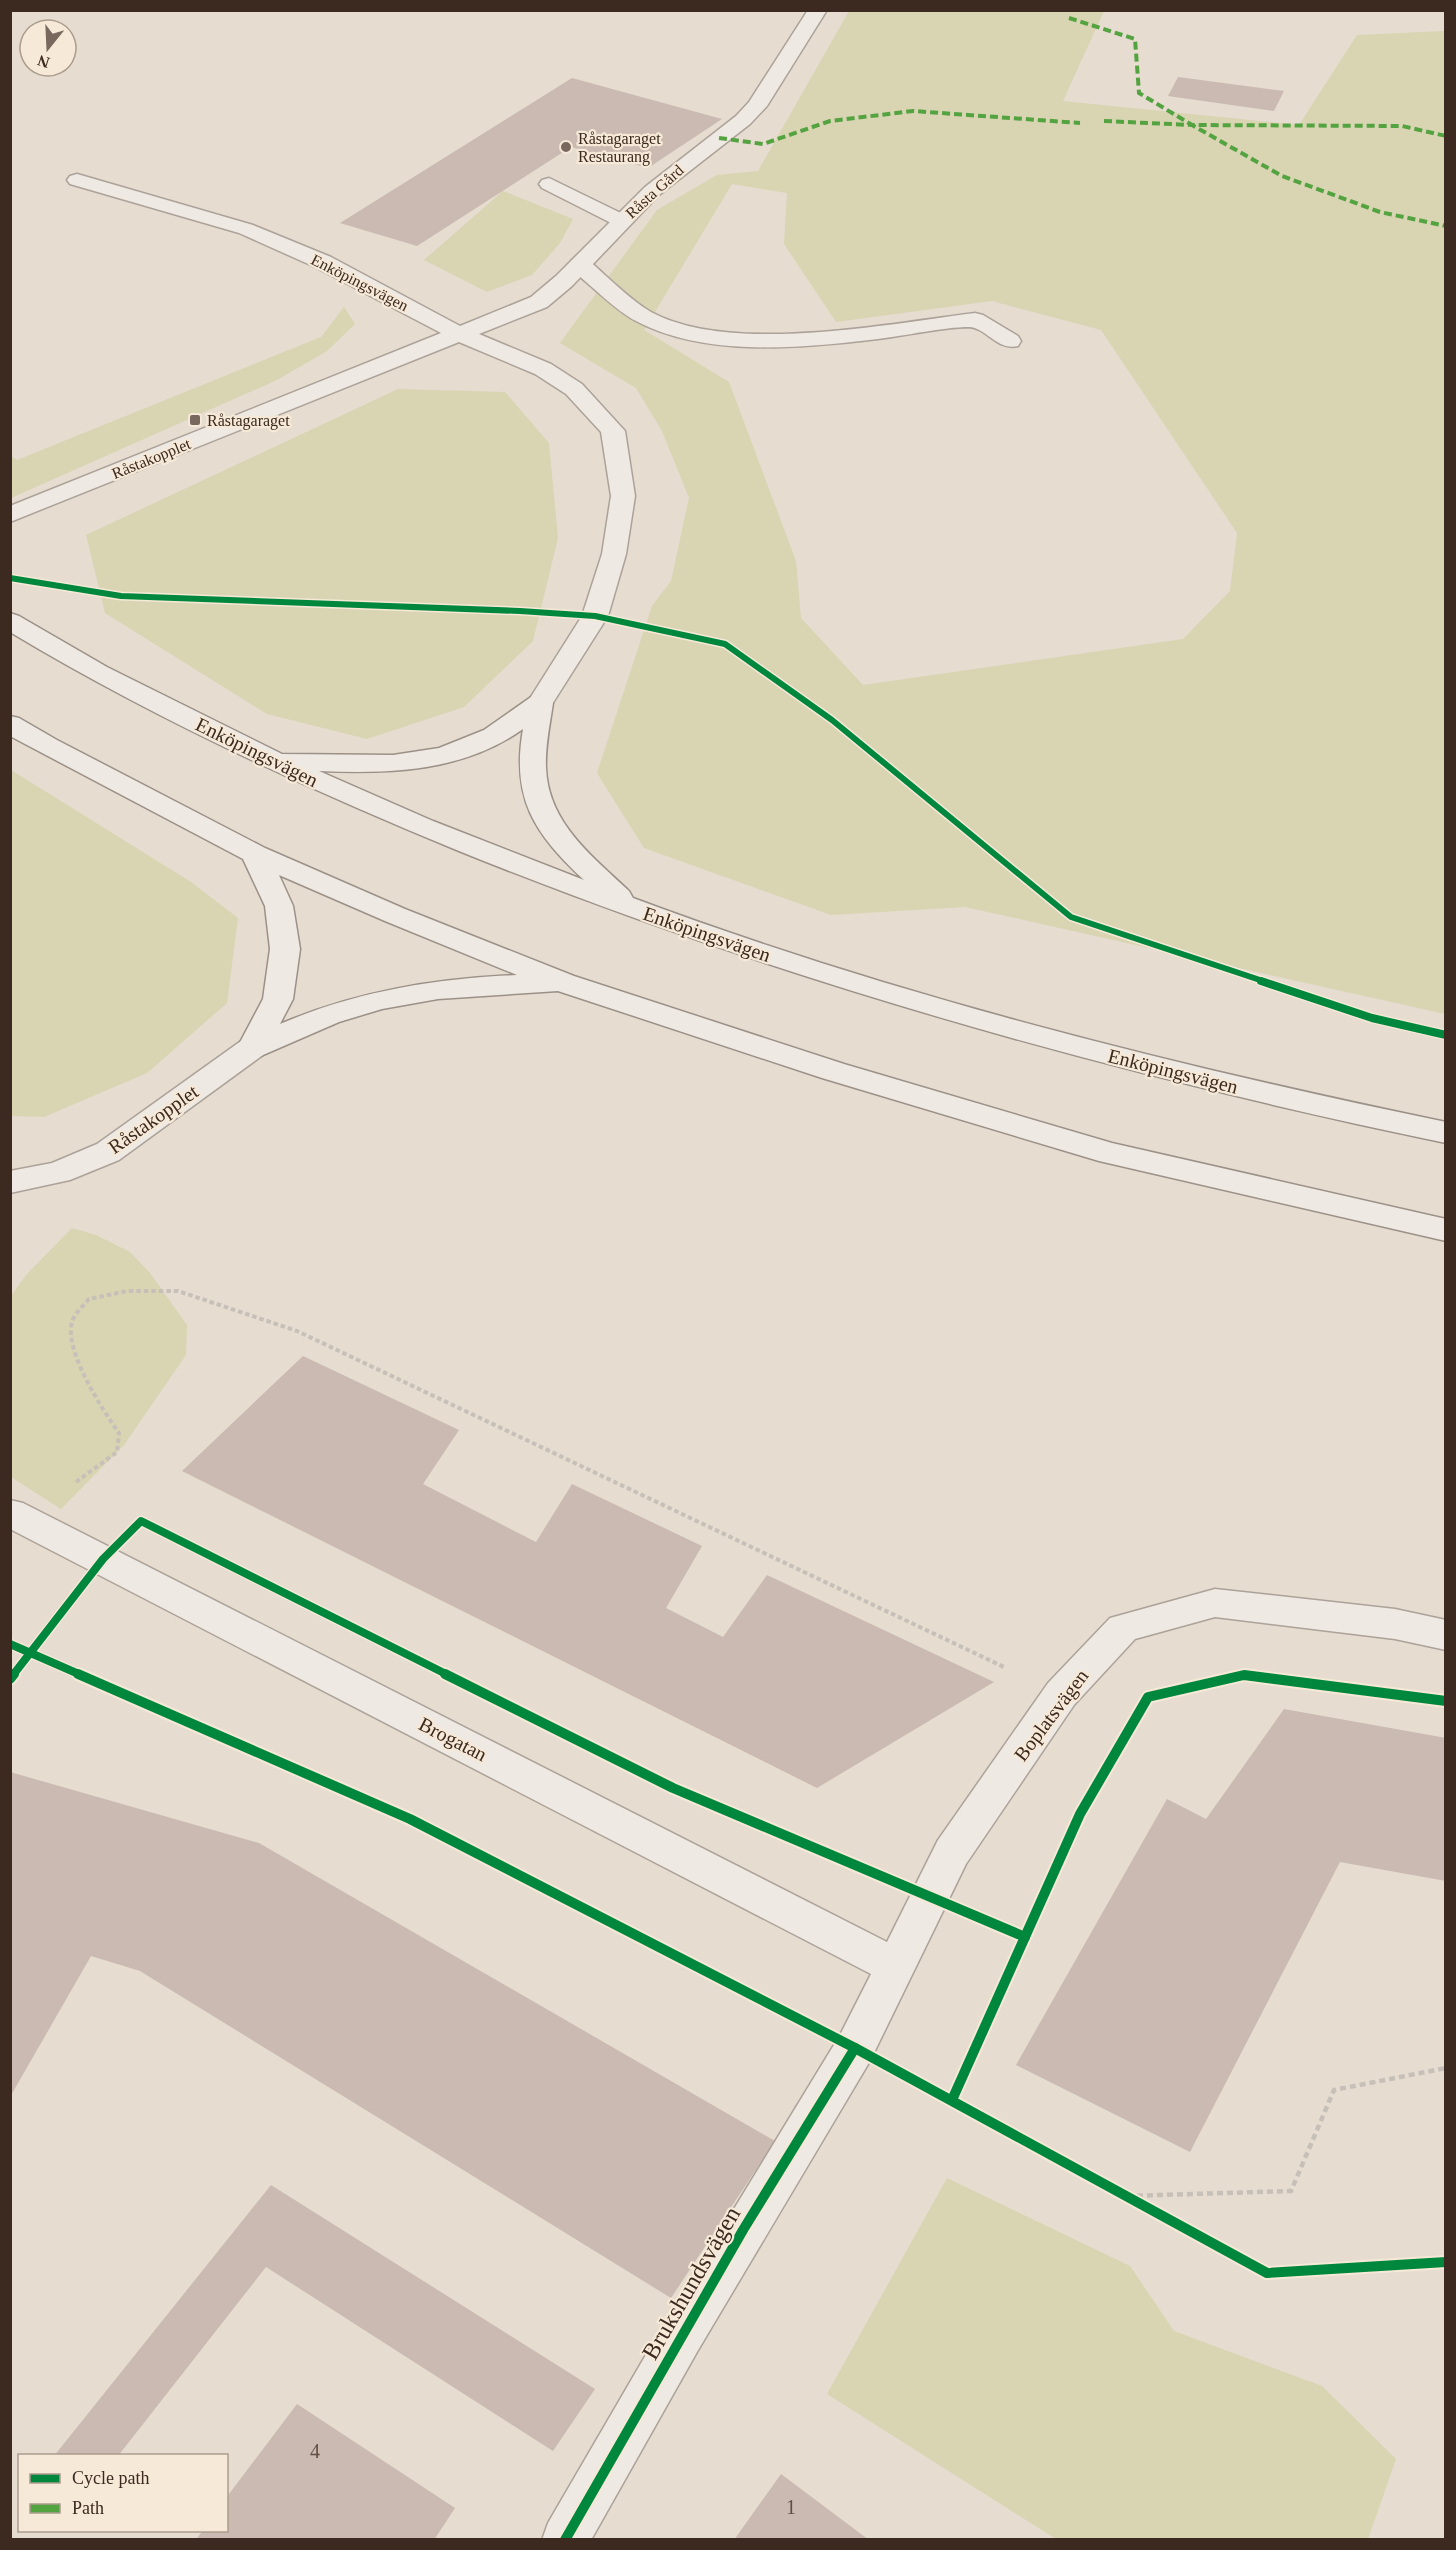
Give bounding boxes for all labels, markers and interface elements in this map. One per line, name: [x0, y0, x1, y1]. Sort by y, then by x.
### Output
north arrow: [18, 18, 78, 78]
text: N: [35, 52, 52, 72]
place label: Råstagaraget Restaurang: [578, 130, 661, 166]
marker: Råstagaraget Restaurang: [559, 140, 573, 154]
street label: Råsta Gård: [622, 161, 687, 222]
street label: Enköpingsvägen: [308, 251, 411, 315]
place label: Råstagaraget: [207, 412, 290, 430]
marker: Råstagaraget: [188, 413, 202, 427]
street label: Råstakopplet: [109, 435, 194, 483]
street label: Enköpingsvägen: [192, 713, 322, 792]
street label: Enköpingsvägen: [640, 902, 774, 967]
street label: Enköpingsvägen: [1105, 1044, 1240, 1099]
street label: Råstakopplet: [104, 1080, 203, 1159]
street label: Boplatsvägen: [1009, 1665, 1093, 1766]
street label: Brogatan: [415, 1713, 491, 1766]
street label: Brukshundsvägen: [637, 2202, 745, 2364]
house number: 4: [310, 2440, 320, 2462]
legend: [18, 2454, 228, 2532]
text: Cycle path: [72, 2468, 149, 2488]
house number: 1: [786, 2496, 796, 2518]
text: Path: [72, 2498, 104, 2518]

